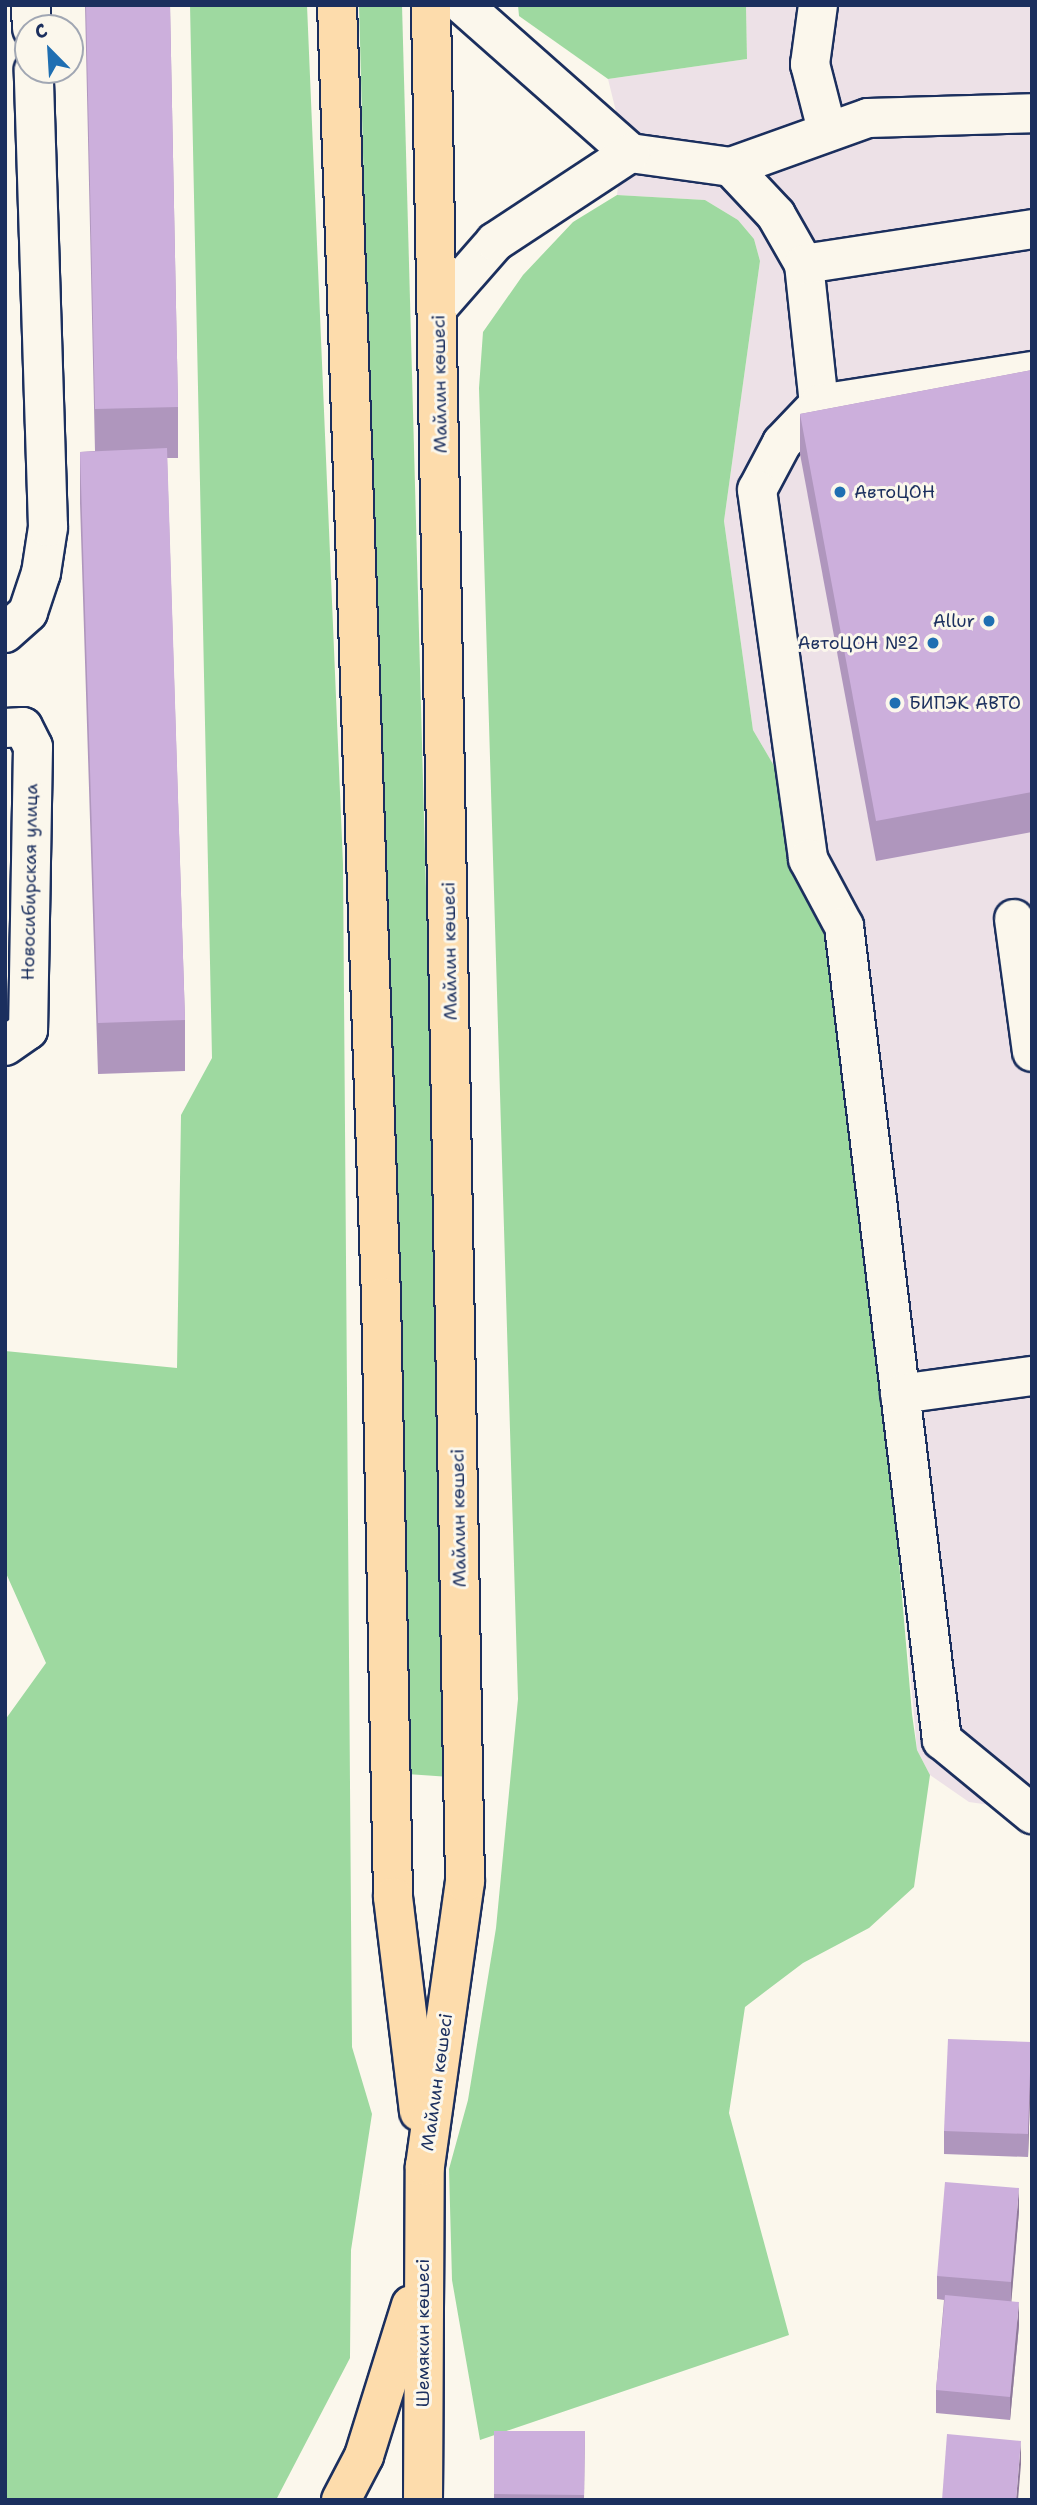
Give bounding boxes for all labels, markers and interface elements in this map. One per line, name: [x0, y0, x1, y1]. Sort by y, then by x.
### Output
north arrow: [14, 14, 84, 84]
text: С: [31, 17, 51, 45]
street label: Майлин көшесі: [428, 314, 452, 454]
place label: АвтоЦОН: [854, 481, 935, 503]
marker: АвтоЦОН: [832, 484, 848, 500]
place label: Allur: [933, 610, 975, 632]
marker: Allur: [981, 613, 997, 629]
place label: АвтоЦОН №2: [797, 632, 919, 654]
marker: АвтоЦОН №2: [925, 635, 941, 651]
place label: БИПЭК АВТО: [909, 692, 1021, 714]
marker: БИПЭК АВТО: [887, 695, 903, 711]
street label: Новосибирская улица: [17, 783, 43, 981]
street label: Майлин көшесі: [438, 881, 462, 1021]
street label: Майлин көшесі: [447, 1448, 471, 1588]
street label: Майлин көшесі: [417, 2012, 457, 2152]
street label: Шемякин көшесі: [412, 2259, 434, 2407]

